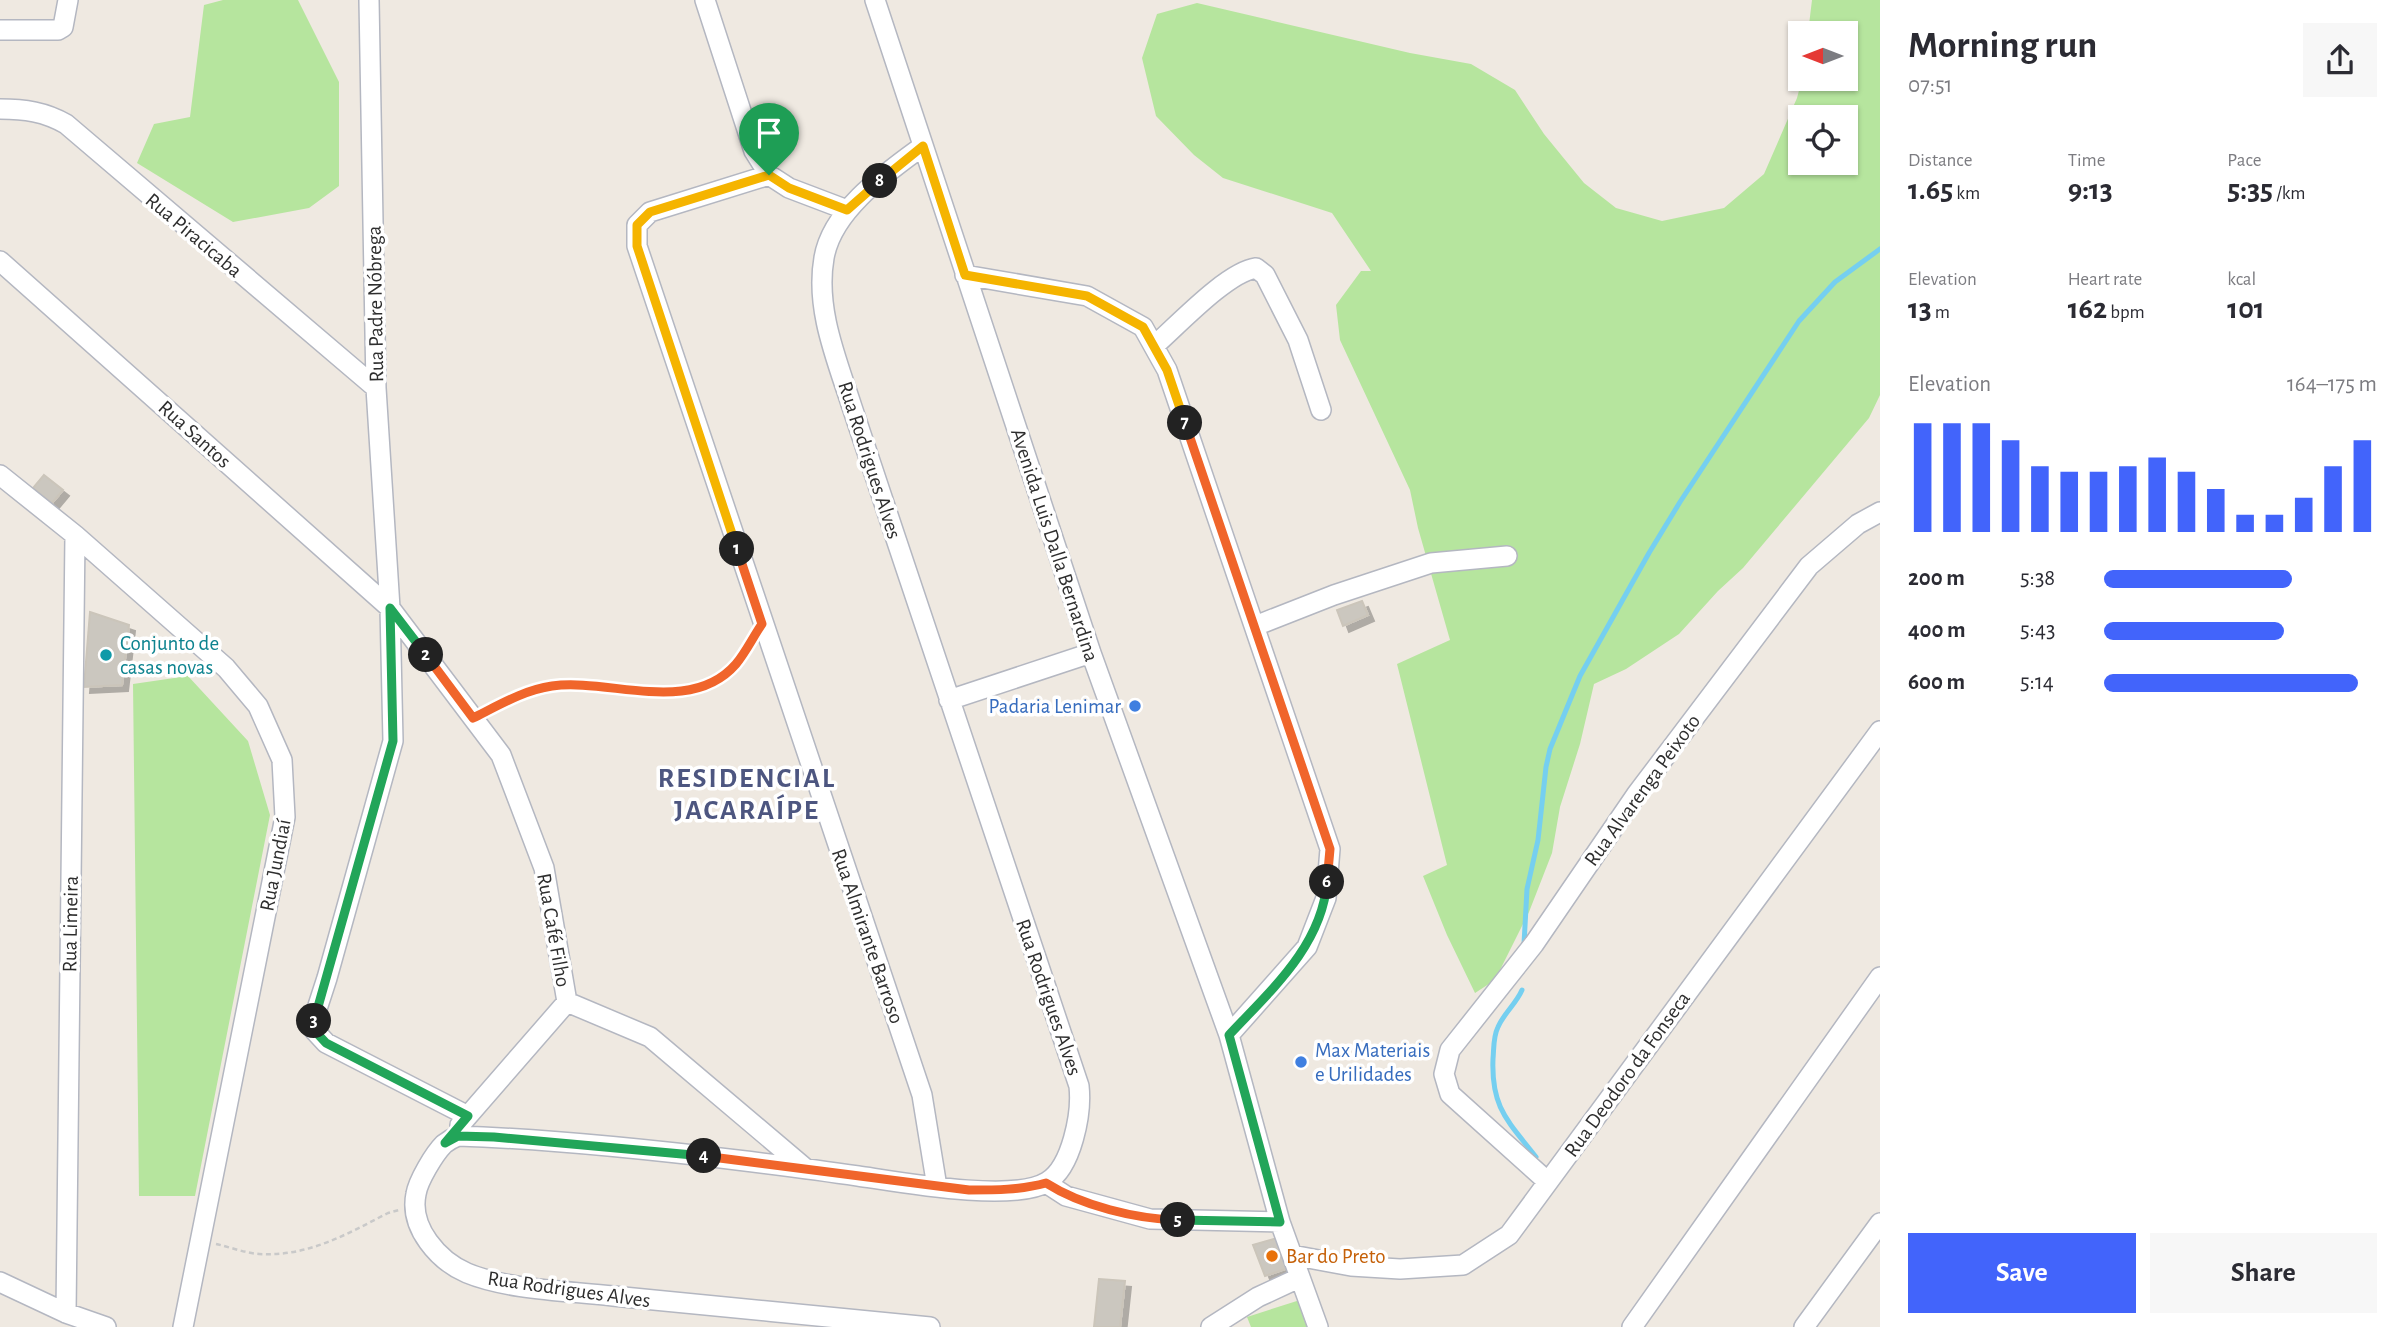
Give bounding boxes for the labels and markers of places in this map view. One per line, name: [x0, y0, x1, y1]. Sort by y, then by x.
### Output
pin: [739, 103, 799, 175]
pin: 8: [862, 164, 898, 198]
pin: 7: [1168, 406, 1202, 440]
pin: 1: [720, 532, 754, 566]
place label: Conjunto de casas novas: [120, 633, 219, 678]
pin: 2: [408, 638, 444, 672]
marker: Conjunto de casas novas: [98, 647, 114, 663]
place label: Padaria Lenimar: [988, 696, 1121, 717]
marker: Padaria Lenimar: [1127, 698, 1143, 714]
pin: 6: [1310, 864, 1344, 900]
pin: 3: [296, 1004, 332, 1038]
place label: Max Materiais e Urilidades: [1315, 1040, 1430, 1085]
marker: Max Materiais e Urilidades: [1293, 1054, 1309, 1070]
pin: 4: [686, 1138, 722, 1174]
pin: 5: [1160, 1202, 1196, 1238]
place label: Bar do Preto: [1286, 1246, 1385, 1267]
marker: Bar do Preto: [1264, 1248, 1280, 1264]

